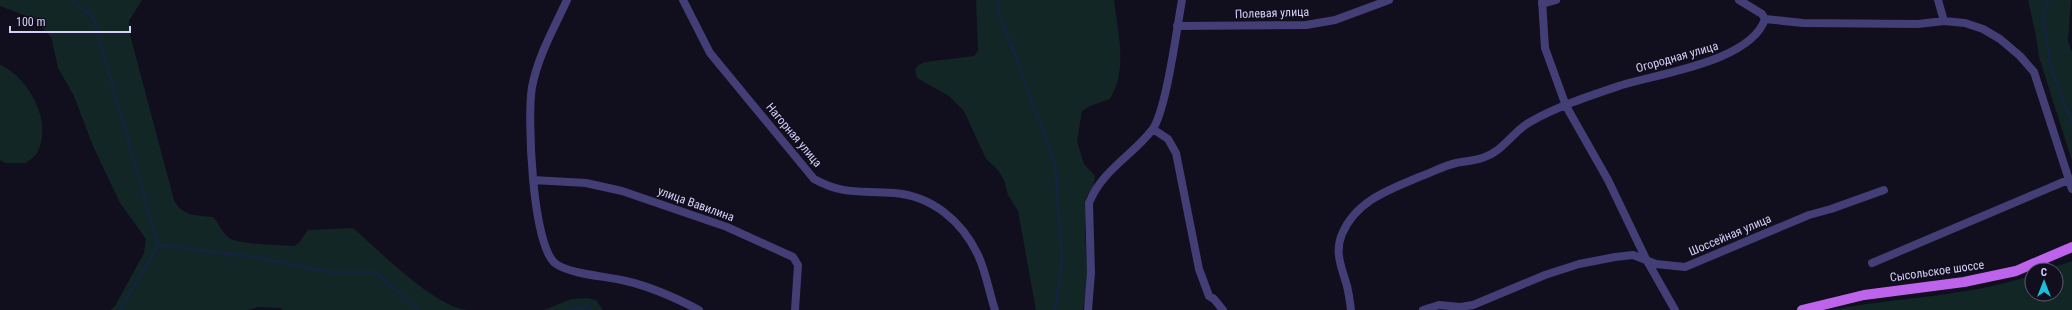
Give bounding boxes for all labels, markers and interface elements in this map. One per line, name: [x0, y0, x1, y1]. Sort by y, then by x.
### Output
street label: Полевая улица: [1235, 5, 1310, 21]
scale bar: [10, 8, 130, 34]
text: 100 m: [16, 15, 46, 29]
street label: Огородная улица: [1634, 38, 1720, 75]
street label: Нагорная улица: [763, 100, 825, 170]
street label: улица Вавилина: [656, 184, 736, 224]
street label: Шоссейная улица: [1687, 211, 1773, 259]
street label: Сысольское шоссе: [1889, 257, 1985, 285]
north arrow: [2024, 262, 2064, 302]
text: С: [2041, 266, 2047, 279]

